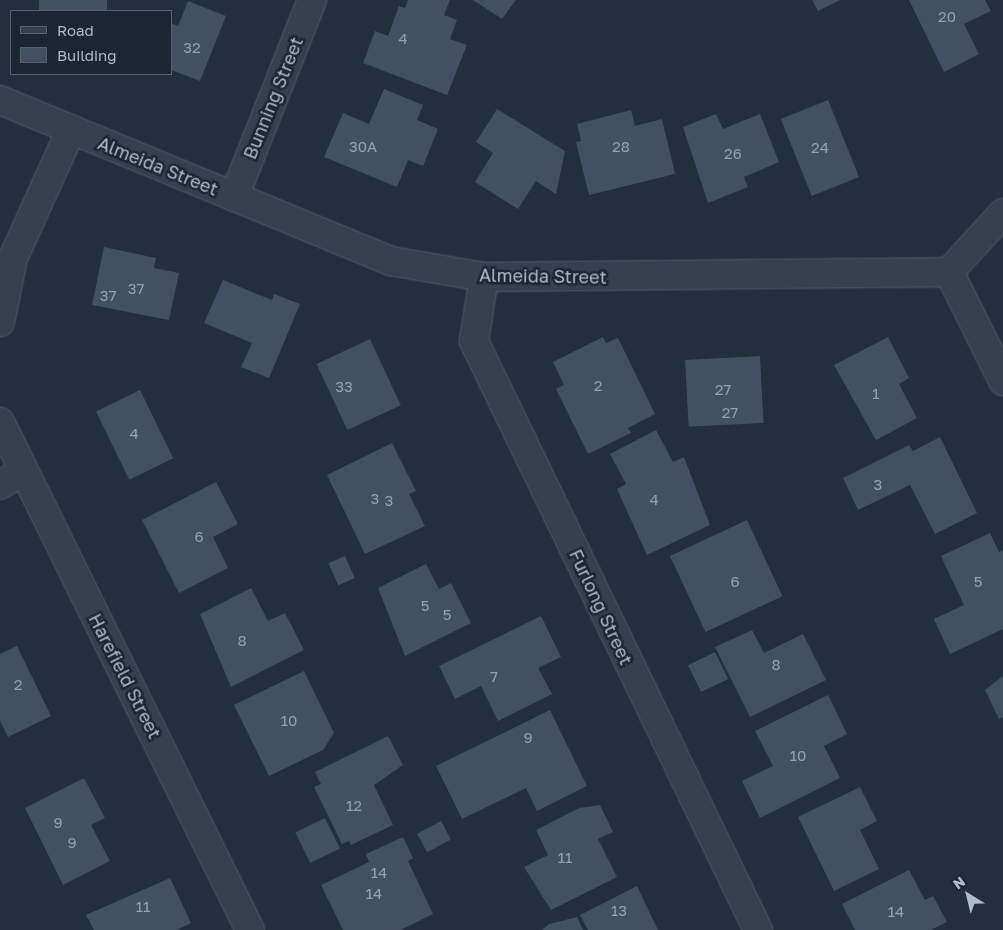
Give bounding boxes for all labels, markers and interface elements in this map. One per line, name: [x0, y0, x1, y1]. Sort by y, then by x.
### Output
house number: 20: [938, 8, 956, 26]
legend: [10, 10, 172, 75]
text: Road: [57, 21, 94, 39]
house number: 4: [398, 30, 408, 48]
street label: Bunning Street: [239, 34, 307, 162]
house number: 32: [183, 39, 201, 57]
text: Building: [57, 46, 117, 64]
street label: Almeida Street: [95, 132, 221, 200]
house number: 30A: [349, 138, 377, 156]
house number: 28: [612, 138, 630, 156]
house number: 24: [811, 139, 829, 157]
house number: 26: [724, 145, 742, 163]
street label: Almeida Street: [479, 264, 607, 288]
house number: 37: [128, 280, 144, 298]
house number: 37: [100, 287, 116, 305]
house number: 2: [594, 377, 602, 395]
house number: 33: [335, 378, 353, 396]
house number: 27: [715, 381, 731, 399]
house number: 1: [872, 385, 880, 403]
house number: 27: [722, 404, 738, 422]
house number: 4: [129, 425, 139, 443]
house number: 3: [874, 476, 882, 494]
house number: 3: [371, 490, 379, 508]
house number: 4: [649, 491, 659, 509]
house number: 3: [385, 492, 393, 510]
house number: 6: [194, 528, 204, 546]
street label: Furlong Street: [565, 546, 637, 668]
house number: 6: [730, 573, 740, 591]
house number: 5: [974, 573, 982, 591]
house number: 5: [421, 597, 429, 615]
house number: 5: [443, 606, 451, 624]
street label: Harefield Street: [84, 610, 166, 742]
house number: 8: [237, 632, 247, 650]
house number: 8: [771, 656, 781, 674]
house number: 7: [490, 668, 498, 686]
house number: 2: [14, 676, 22, 694]
house number: 10: [281, 712, 297, 730]
house number: 9: [523, 729, 533, 747]
house number: 10: [790, 747, 806, 765]
house number: 12: [346, 797, 362, 815]
house number: 9: [53, 814, 63, 832]
house number: 9: [67, 834, 77, 852]
house number: 11: [558, 849, 572, 867]
house number: 14: [371, 864, 387, 882]
north arrow: [943, 870, 993, 920]
text: N: [950, 872, 968, 892]
house number: 14: [366, 885, 382, 903]
house number: 11: [136, 898, 150, 916]
house number: 13: [611, 902, 627, 920]
house number: 14: [888, 903, 904, 921]

